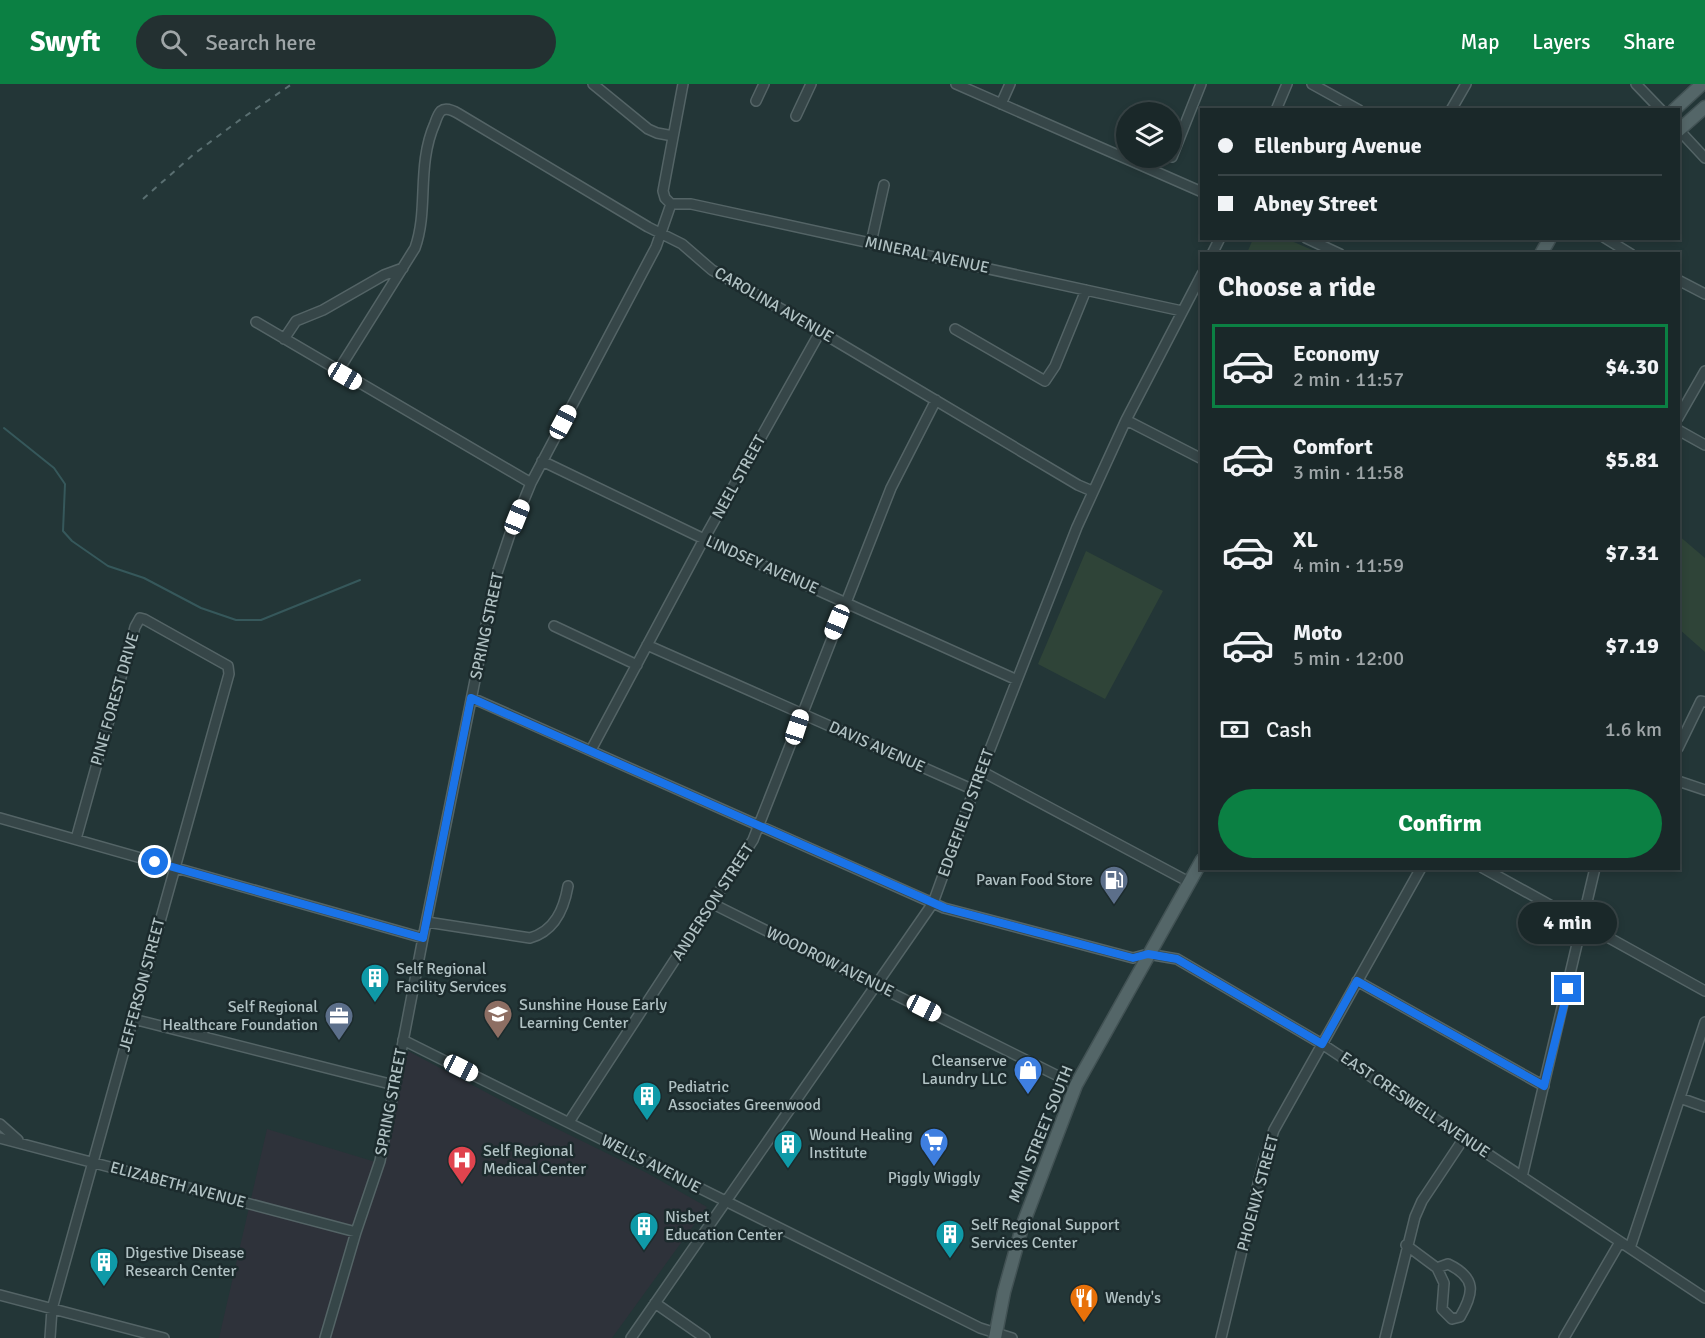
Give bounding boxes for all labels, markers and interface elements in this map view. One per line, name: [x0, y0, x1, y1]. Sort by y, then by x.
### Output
search box: [136, 15, 556, 69]
text: Swyft: [30, 25, 100, 59]
icon: search: [157, 26, 190, 59]
text: Search here: [205, 29, 316, 56]
text: Map: [1461, 29, 1499, 55]
text: Layers: [1532, 29, 1590, 55]
text: Share: [1623, 29, 1675, 55]
map controls: [1116, 102, 1182, 168]
button: layers: [1116, 102, 1182, 168]
text: Ellenburg Avenue: [1254, 132, 1422, 159]
text: Abney Street: [1254, 190, 1377, 217]
street label: MINERAL AVENUE: [863, 232, 991, 278]
street label: CAROLINA AVENUE: [711, 263, 837, 347]
text: Choose a ride: [1218, 271, 1376, 304]
icon: car: [1221, 339, 1275, 393]
text: Economy: [1293, 340, 1379, 367]
text: $4.30: [1605, 353, 1659, 380]
car: [325, 359, 365, 393]
text: 2 min · 11:57: [1293, 367, 1404, 392]
car: [547, 402, 579, 442]
street label: NEEL STREET: [708, 432, 770, 522]
icon: car: [1221, 432, 1275, 486]
text: Comfort: [1293, 433, 1373, 460]
text: $5.81: [1605, 446, 1659, 473]
text: 3 min · 11:58: [1293, 460, 1404, 485]
car: [502, 497, 532, 537]
icon: car: [1221, 525, 1275, 579]
text: XL: [1293, 526, 1318, 553]
street label: LINDSEY AVENUE: [702, 531, 822, 599]
text: $7.31: [1605, 539, 1659, 566]
text: 4 min · 11:59: [1293, 553, 1404, 578]
street label: SPRING STREET: [466, 571, 508, 681]
car: [822, 602, 852, 642]
icon: car: [1221, 618, 1275, 672]
text: Moto: [1293, 619, 1342, 646]
street label: PINE FOREST DRIVE: [86, 630, 144, 768]
text: $7.19: [1605, 632, 1659, 659]
text: 5 min · 12:00: [1293, 646, 1404, 671]
car: [783, 707, 811, 747]
icon: cash: [1218, 713, 1251, 746]
text: Cash: [1266, 716, 1312, 743]
street label: DAVIS AVENUE: [826, 717, 928, 777]
text: 1.6 km: [1605, 717, 1662, 742]
street label: EDGEFIELD STREET: [934, 746, 999, 880]
button: Confirm: [1218, 789, 1662, 858]
street label: ANDERSON STREET: [668, 840, 758, 964]
route start: [141, 848, 168, 875]
fuel station icon: Pavan Food Store: [1098, 864, 1130, 906]
place label: Pavan Food Store: [976, 870, 1093, 890]
callout: 4 min: [1518, 902, 1618, 944]
text: 4 min: [1543, 910, 1592, 935]
street label: JEFFERSON STREET: [115, 916, 169, 1054]
street label: WOODROW AVENUE: [763, 922, 897, 1002]
place label: Self Regional Facility Services: [396, 959, 507, 997]
building icon: Self Regional Facility Services: [359, 962, 391, 1004]
route end: [1554, 975, 1581, 1002]
car: [904, 992, 944, 1024]
place label: Sunshine House Early Learning Center: [519, 995, 668, 1033]
place label: Self Regional Healthcare Foundation: [162, 997, 318, 1035]
school or university icon: Sunshine House Early Learning Center: [482, 998, 514, 1040]
office icon: Self Regional Healthcare Foundation: [323, 1000, 355, 1042]
street label: SPRING STREET: [371, 1047, 411, 1157]
street label: EAST CRESWELL AVENUE: [1336, 1048, 1494, 1162]
place label: Cleanserve Laundry LLC: [922, 1051, 1007, 1089]
car: [441, 1052, 481, 1084]
shop icon: Cleanserve Laundry LLC: [1012, 1054, 1044, 1096]
street label: MAIN STREET SOUTH: [1004, 1063, 1078, 1205]
place label: Pediatric Associates Greenwood: [668, 1077, 821, 1115]
building icon: Pediatric Associates Greenwood: [631, 1080, 663, 1122]
place label: Wound Healing Institute: [809, 1125, 913, 1163]
supermarket icon: Piggly Wiggly: [918, 1126, 950, 1168]
building icon: Wound Healing Institute: [772, 1128, 804, 1170]
street label: WELLS AVENUE: [598, 1130, 704, 1198]
street label: PHOENIX STREET: [1233, 1132, 1283, 1253]
place label: Self Regional Medical Center: [483, 1141, 586, 1179]
hospital icon: Self Regional Medical Center: [446, 1144, 478, 1186]
street label: ELIZABETH AVENUE: [108, 1157, 248, 1213]
place label: Piggly Wiggly: [888, 1168, 981, 1188]
place label: Nisbet Education Center: [665, 1207, 783, 1245]
building icon: Nisbet Education Center: [628, 1210, 660, 1252]
place label: Self Regional Support Services Center: [971, 1215, 1120, 1253]
building icon: Self Regional Support Services Center: [934, 1218, 966, 1260]
place label: Digestive Disease Research Center: [125, 1243, 245, 1281]
building icon: Digestive Disease Research Center: [88, 1246, 120, 1288]
restaurant icon: Wendy's: [1068, 1282, 1100, 1324]
place label: Wendy's: [1105, 1288, 1161, 1308]

